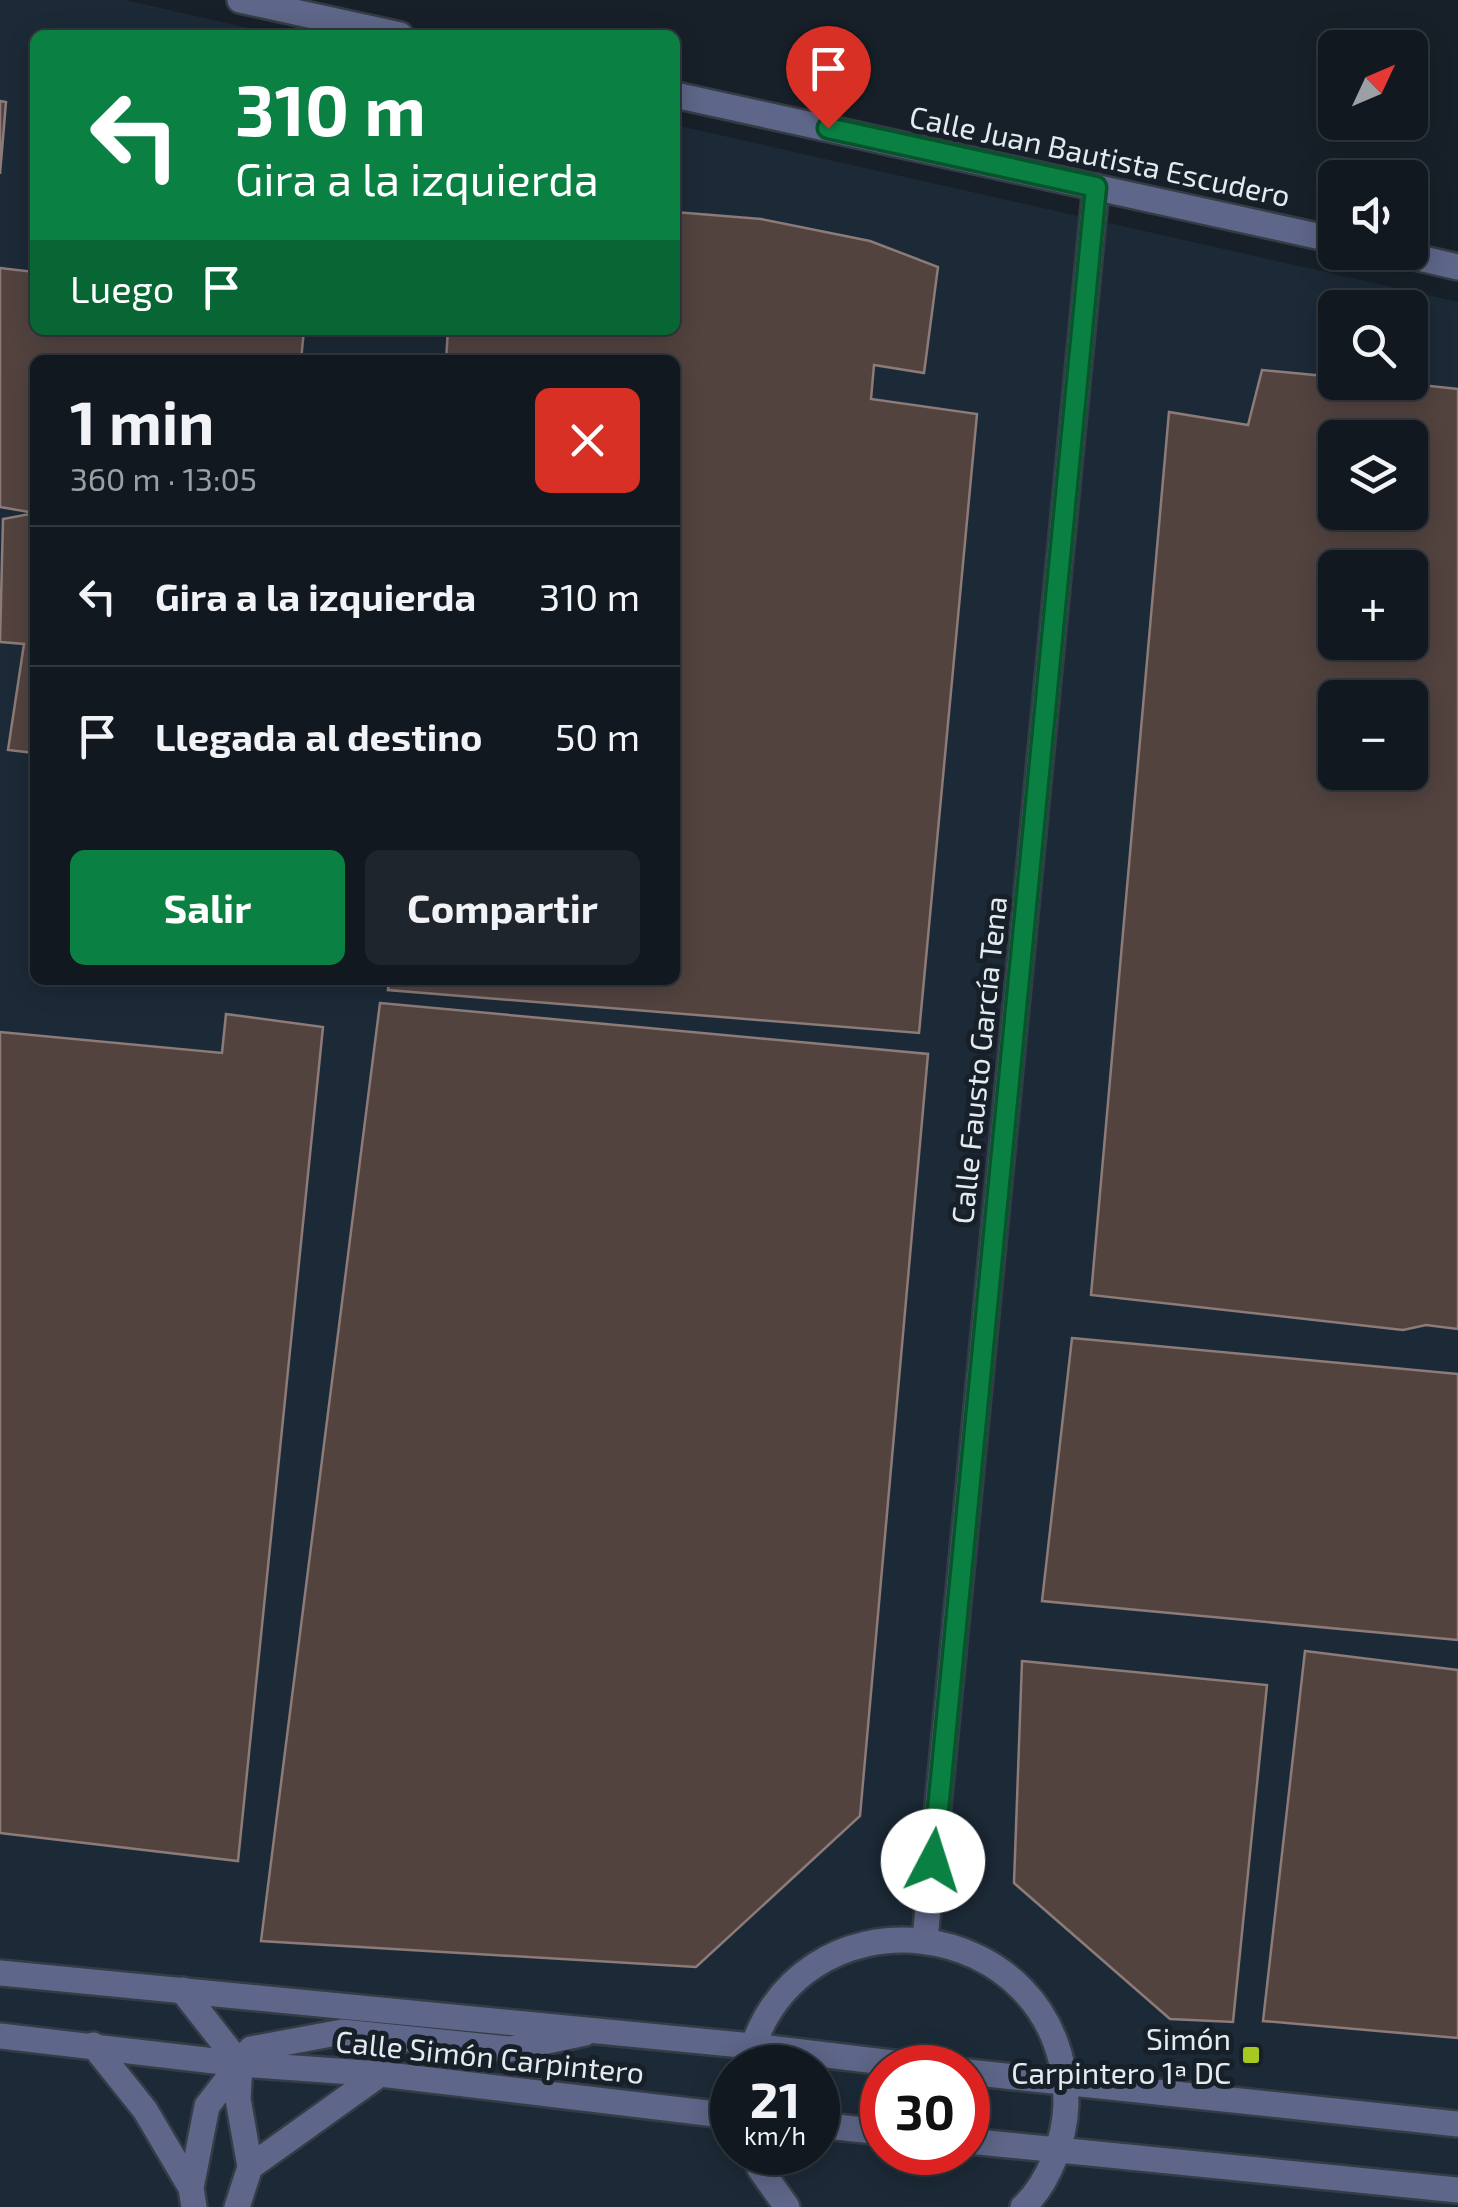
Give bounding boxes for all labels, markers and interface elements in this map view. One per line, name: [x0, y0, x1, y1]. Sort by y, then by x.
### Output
pin: [786, 26, 871, 129]
north arrow: [1318, 30, 1428, 140]
map controls: [1318, 30, 1428, 790]
icon: arrive: [801, 41, 856, 96]
text: 310 m: [235, 66, 426, 150]
icon: left: [70, 70, 200, 200]
street label: Calle Juan Bautista Escudero: [906, 97, 1294, 213]
text: Gira a la izquierda: [235, 151, 599, 205]
button: sound: [1318, 160, 1428, 270]
icon: arrive: [194, 260, 249, 315]
text: Luego: [70, 265, 174, 311]
button: search: [1318, 290, 1428, 400]
text: 1 min: [70, 385, 214, 457]
button: close: [535, 388, 640, 493]
button: layers: [1318, 420, 1428, 530]
text: 360 m · 13:05: [70, 459, 257, 497]
button: +: [1318, 550, 1428, 660]
icon: left: [70, 569, 125, 624]
text: Gira a la izquierda: [155, 573, 476, 619]
text: 310 m: [539, 573, 640, 619]
button: −: [1318, 680, 1428, 790]
icon: arrive: [70, 709, 125, 764]
text: Llegada al destino: [155, 713, 483, 759]
text: 50 m: [555, 713, 640, 759]
button: Salir: [70, 850, 345, 965]
button: Compartir: [365, 850, 640, 965]
street label: Calle Fausto García Tena: [943, 894, 1013, 1226]
position arrow: [881, 1809, 985, 1913]
place label: Simón Carpintero 1ª DC: [1011, 2020, 1231, 2090]
street label: Calle Simón Carpintero: [334, 2022, 646, 2090]
marker: Simón Carpintero 1ª DC: [1240, 2044, 1262, 2066]
speed limit sign: 30: [860, 2045, 990, 2175]
text: 21: [750, 2068, 800, 2128]
text: km/h: [744, 2120, 806, 2150]

